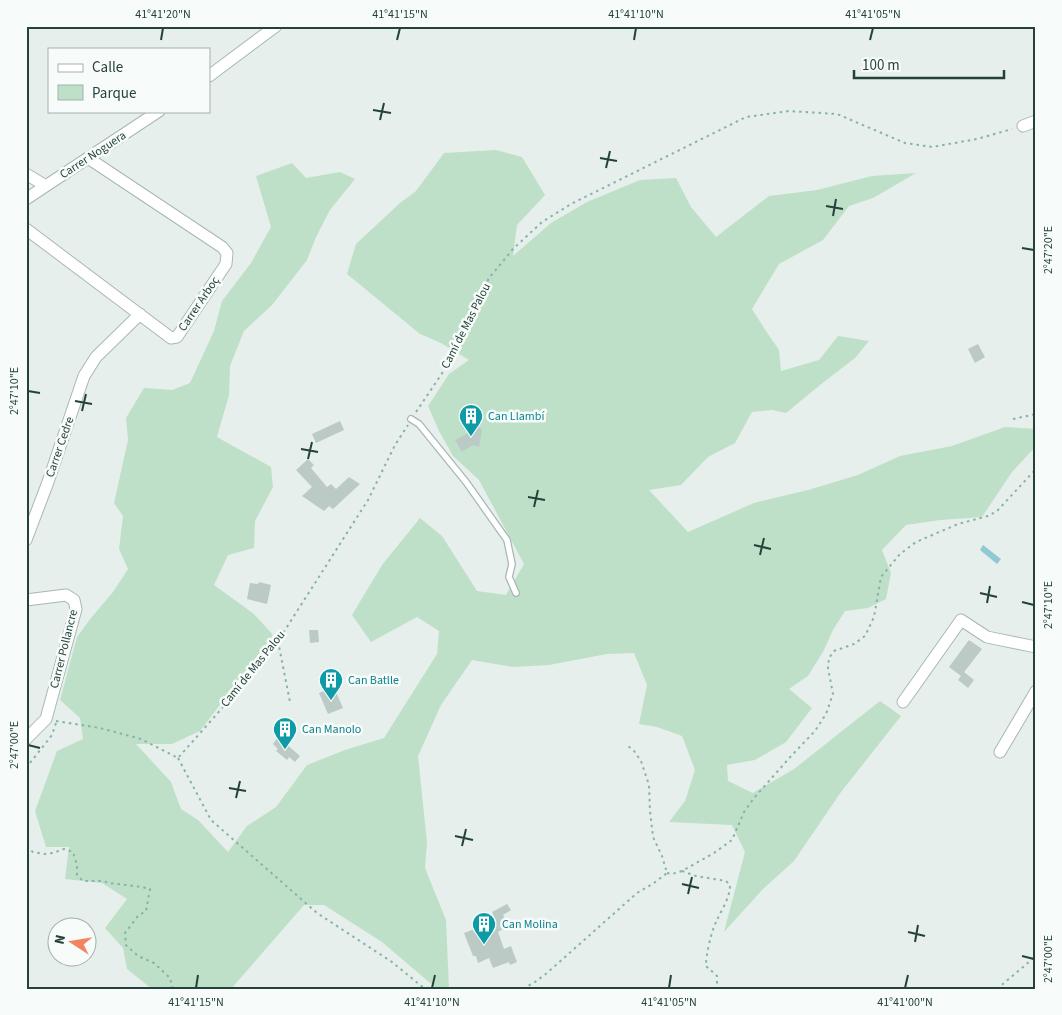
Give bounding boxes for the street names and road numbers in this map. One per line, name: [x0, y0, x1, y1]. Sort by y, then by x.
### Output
street label: Carrer Noguera: [56, 127, 130, 183]
street label: Carrer Arboç: [174, 273, 224, 335]
street label: Camí de Mas Palou: [437, 280, 495, 372]
street label: Carrer Cedre: [42, 414, 78, 480]
street label: Carrer Pollancre: [46, 608, 82, 690]
street label: Camí de Mas Palou: [217, 627, 289, 711]

